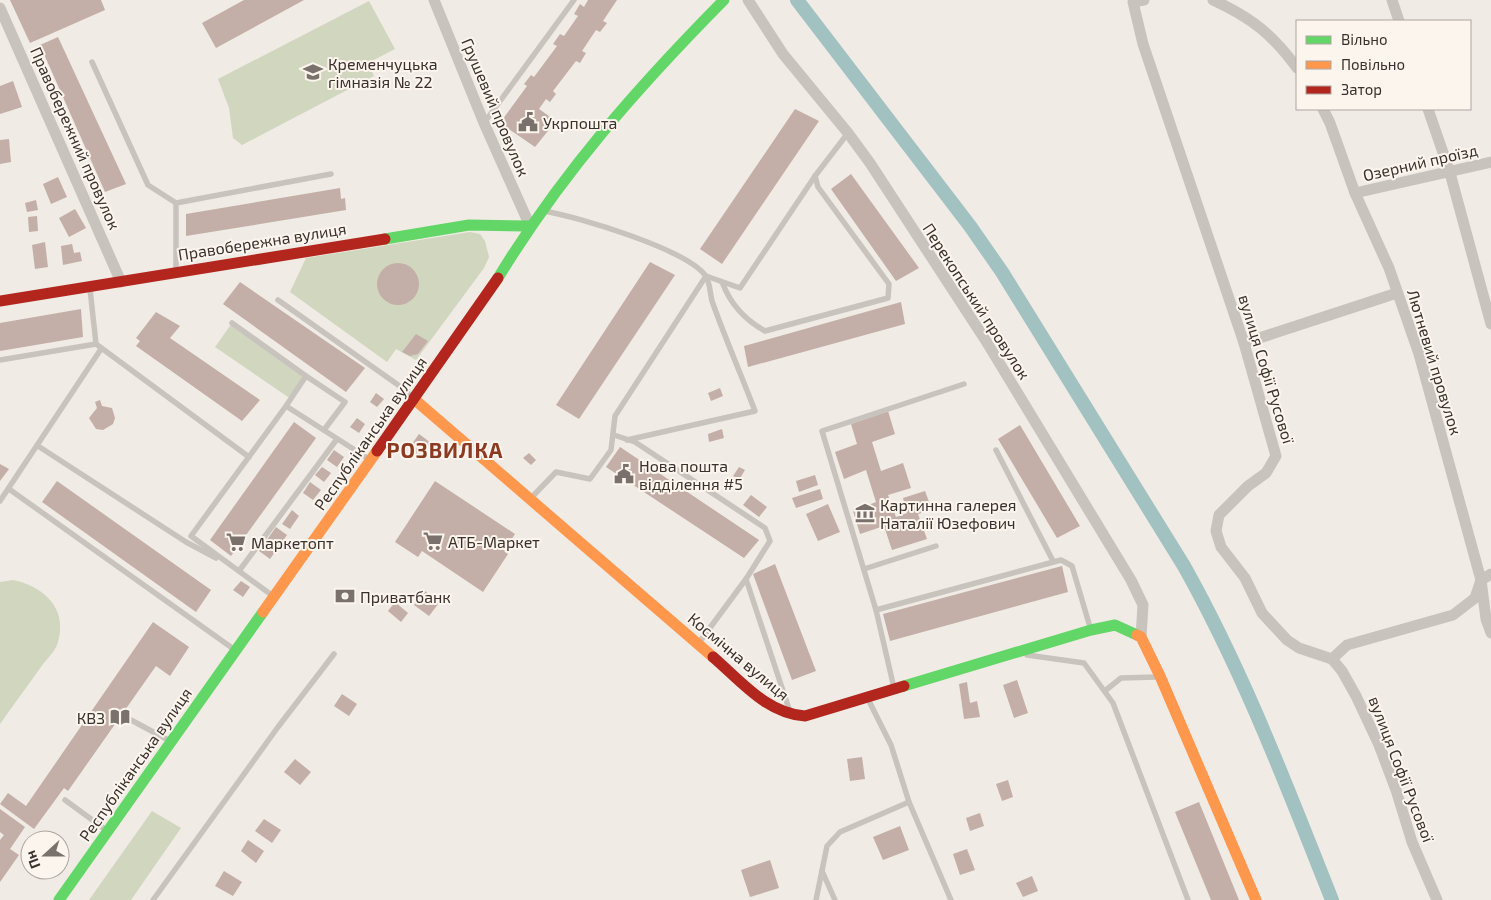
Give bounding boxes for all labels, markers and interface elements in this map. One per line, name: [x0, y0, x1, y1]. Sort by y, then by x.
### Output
legend: [1296, 20, 1471, 110]
text: Вільно: [1341, 30, 1388, 48]
street label: Грушевий провулок: [457, 35, 534, 180]
street label: Правобережний провулок: [26, 44, 125, 233]
place label: Кременчуцька гімназія № 22: [328, 54, 438, 91]
text: Повільно: [1341, 55, 1405, 73]
school or university icon: Кременчуцька гімназія № 22: [302, 61, 324, 83]
text: Затор: [1341, 80, 1382, 98]
public building icon: Укрпошта: [517, 111, 539, 133]
place label: Укрпошта: [543, 113, 617, 132]
street label: Озерний проїзд: [1361, 140, 1479, 184]
street label: Правобережна вулиця: [176, 218, 348, 265]
street label: Перекопський провулок: [919, 219, 1035, 384]
street label: Лютневий провулок: [1403, 287, 1466, 438]
street label: вулиця Софії Русової: [1234, 292, 1299, 447]
street label: Республіканська вулиця: [310, 353, 431, 514]
district label: РОЗВИЛКА: [386, 437, 504, 462]
place label: Нова пошта відділення #5: [639, 456, 743, 493]
public building icon: Нова пошта відділення #5: [613, 463, 635, 485]
place label: Картинна галерея Наталії Юзефович: [880, 495, 1017, 532]
museum icon: Картинна галерея Наталії Юзефович: [854, 502, 876, 524]
supermarket icon: АТБ-Маркет: [422, 530, 444, 552]
supermarket icon: Маркетопт: [225, 531, 247, 553]
place label: АТБ-Маркет: [448, 532, 540, 551]
place label: Маркетопт: [251, 533, 334, 552]
bank icon: Приватбанк: [334, 585, 356, 607]
place label: Приватбанк: [360, 587, 451, 606]
street label: Космічна вулиця: [684, 608, 793, 705]
street label: Республіканська вулиця: [75, 684, 196, 845]
street label: вулиця Софії Русової: [1364, 693, 1439, 846]
library icon: КВЗ: [109, 706, 131, 728]
place label: КВЗ: [77, 708, 105, 727]
north arrow: [20, 830, 70, 880]
text: Пн: [21, 848, 44, 871]

